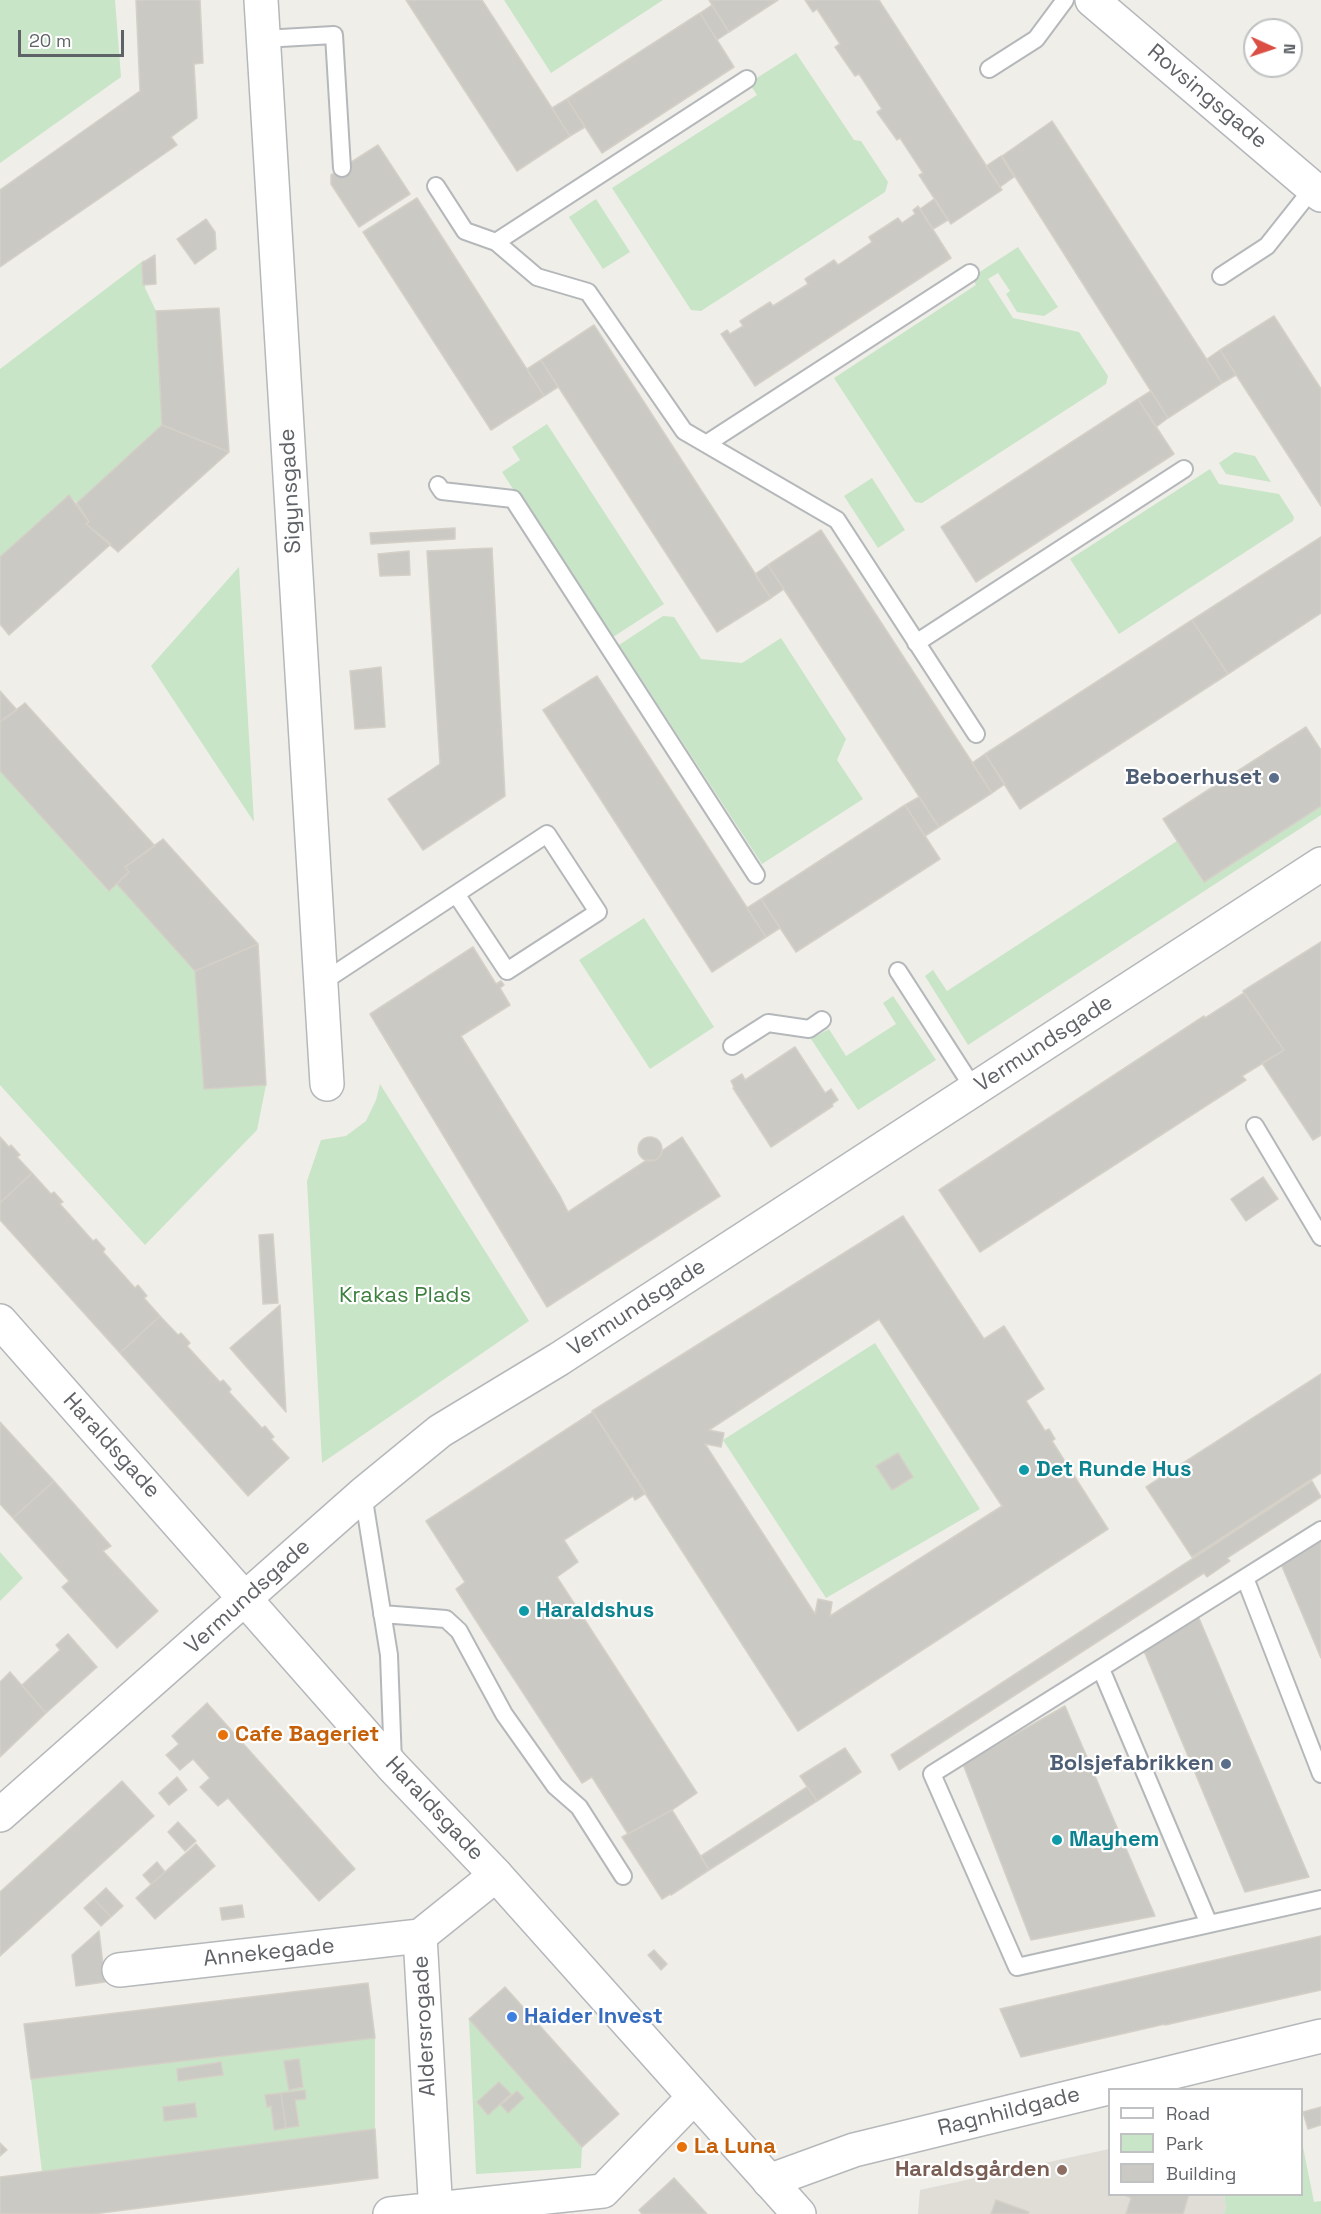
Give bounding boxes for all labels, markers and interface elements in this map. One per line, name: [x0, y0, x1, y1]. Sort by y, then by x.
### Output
scale bar: [21, 18, 128, 56]
north arrow: [1243, 18, 1303, 78]
text: 20 m: [29, 29, 72, 52]
street label: Rovsingsgade: [1142, 39, 1272, 155]
text: N: [1279, 43, 1300, 55]
street label: Sigynsgade: [275, 428, 307, 554]
place label: Beboerhuset: [1125, 765, 1262, 791]
marker: Beboerhuset: [1267, 771, 1281, 785]
street label: Vermundsgade: [970, 990, 1118, 1098]
street label: Vermundsgade: [563, 1254, 711, 1362]
park label: Krakas Plads: [339, 1283, 471, 1309]
street label: Haraldsgade: [57, 1388, 165, 1504]
place label: Det Runde Hus: [1036, 1457, 1191, 1483]
marker: Det Runde Hus: [1017, 1463, 1031, 1477]
street label: Vermundsgade: [180, 1534, 316, 1660]
place label: Haraldshus: [536, 1598, 654, 1624]
marker: Haraldshus: [517, 1604, 531, 1618]
place label: Cafe Bageriet: [235, 1722, 379, 1748]
marker: Cafe Bageriet: [216, 1728, 230, 1742]
place label: Bolsjefabrikken: [1049, 1751, 1214, 1777]
street label: Haraldsgade: [379, 1752, 489, 1866]
marker: Bolsjefabrikken: [1219, 1757, 1233, 1771]
place label: Mayhem: [1069, 1827, 1159, 1853]
marker: Mayhem: [1050, 1833, 1064, 1847]
street label: Annekegade: [202, 1933, 336, 1973]
street label: Aldersrogade: [408, 1955, 442, 2097]
place label: Haider Invest: [524, 2004, 663, 2030]
marker: Haider Invest: [505, 2010, 519, 2024]
street label: Ragnhildgade: [935, 2082, 1083, 2142]
legend: [1108, 2088, 1303, 2196]
text: Road: [1166, 2102, 1210, 2125]
text: Park: [1166, 2132, 1203, 2155]
place label: La Luna: [694, 2134, 776, 2160]
marker: La Luna: [675, 2140, 689, 2154]
place label: Haraldsgården: [895, 2157, 1050, 2183]
text: Building: [1166, 2162, 1236, 2185]
marker: Haraldsgården: [1055, 2163, 1069, 2177]

